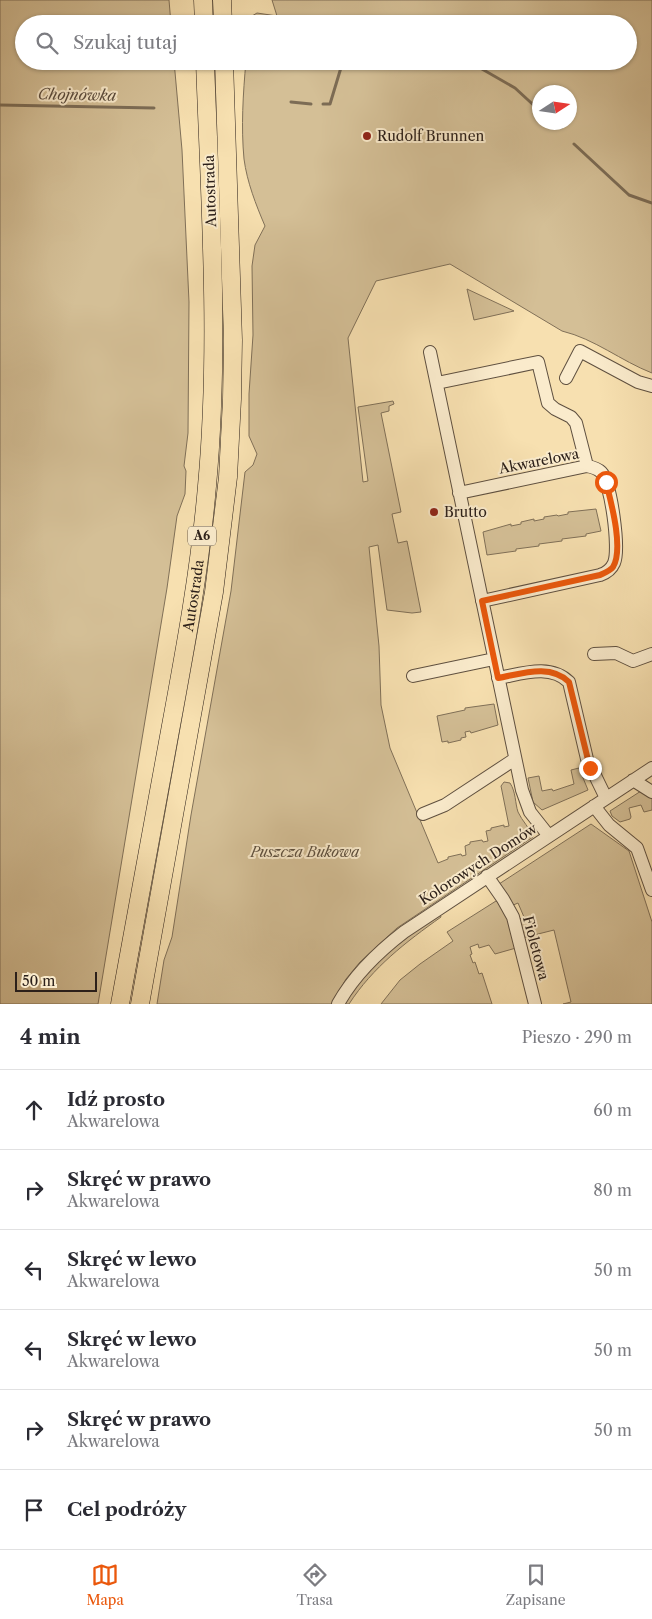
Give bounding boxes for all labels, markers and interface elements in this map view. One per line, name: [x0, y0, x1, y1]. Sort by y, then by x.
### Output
search box: [15, 15, 637, 70]
icon: search: [33, 29, 61, 57]
text: Szukaj tutaj: [73, 31, 177, 54]
water label: Chojnówka: [38, 84, 116, 105]
north arrow: [532, 85, 577, 130]
place label: Rudolf Brunnen: [377, 127, 484, 145]
marker: Rudolf Brunnen: [361, 130, 373, 142]
street label: Autostrada: [200, 154, 220, 229]
street label: Akwarelowa: [496, 444, 581, 478]
route start: [595, 471, 618, 494]
place label: Brutto: [444, 503, 487, 521]
marker: Brutto: [428, 506, 440, 518]
road number: A6: [188, 526, 216, 546]
street label: Autostrada: [179, 558, 208, 634]
route end: [579, 757, 602, 780]
street label: Kolorowych Domów: [416, 819, 541, 909]
park label: Puszcza Bukowa: [250, 843, 360, 861]
street label: Fioletowa: [519, 914, 553, 983]
scale bar: [15, 969, 98, 992]
text: 50 m: [22, 972, 55, 990]
text: 4 min: [20, 1024, 81, 1049]
text: Pieszo · 290 m: [522, 1027, 632, 1047]
text: Idź prosto: [67, 1088, 165, 1111]
icon: ahead: [20, 1096, 48, 1124]
text: 60 m: [593, 1100, 632, 1120]
text: Akwarelowa: [67, 1111, 160, 1131]
text: Skręć w prawo: [67, 1168, 211, 1191]
icon: right: [20, 1176, 48, 1204]
text: 80 m: [593, 1180, 632, 1200]
text: Akwarelowa: [67, 1191, 160, 1211]
text: Skręć w lewo: [67, 1248, 197, 1271]
icon: left: [20, 1256, 48, 1284]
text: 50 m: [594, 1260, 632, 1280]
text: Akwarelowa: [67, 1271, 160, 1291]
text: Skręć w lewo: [67, 1328, 197, 1351]
icon: left: [20, 1336, 48, 1364]
text: 50 m: [594, 1340, 632, 1360]
text: Akwarelowa: [67, 1351, 160, 1371]
text: Skręć w prawo: [67, 1408, 211, 1431]
icon: right: [20, 1416, 48, 1444]
text: 50 m: [594, 1420, 632, 1440]
text: Akwarelowa: [67, 1431, 160, 1451]
icon: arrive: [20, 1496, 48, 1524]
text: Cel podróży: [67, 1498, 186, 1521]
tab: Mapa: [86, 1561, 124, 1609]
tab: Trasa: [297, 1561, 333, 1609]
tab: Zapisane: [506, 1561, 566, 1609]

